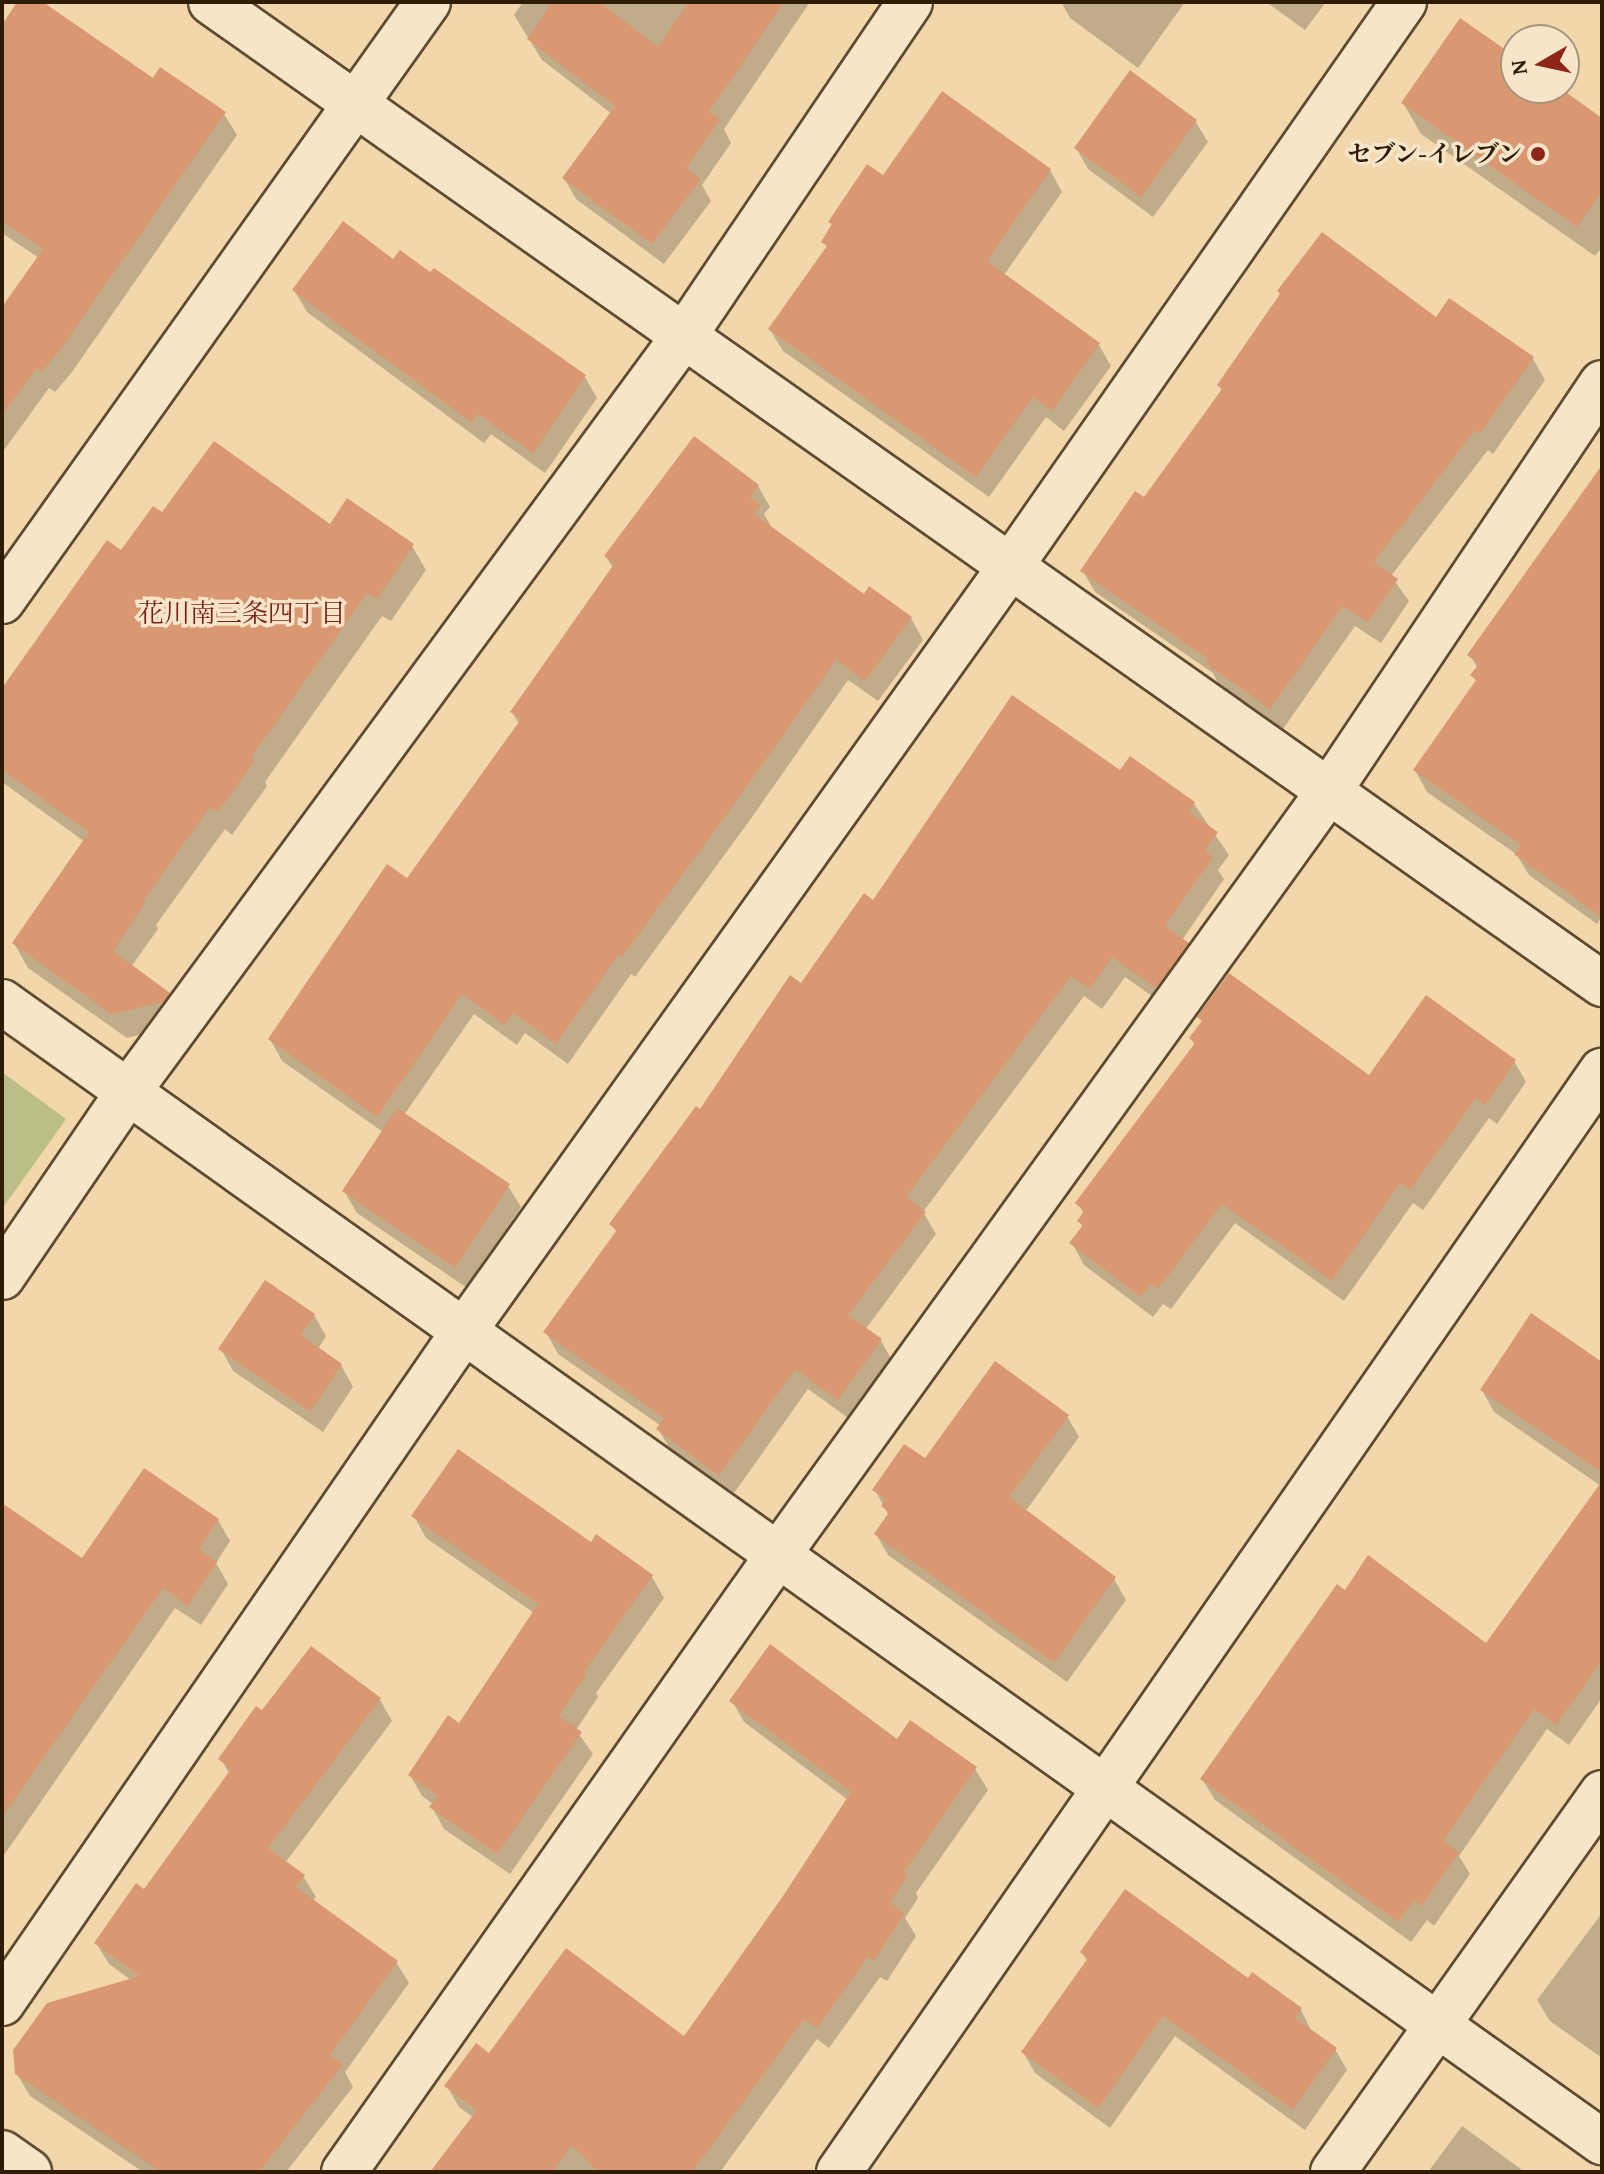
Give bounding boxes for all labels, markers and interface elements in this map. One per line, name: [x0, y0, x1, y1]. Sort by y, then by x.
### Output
north arrow: [1500, 24, 1580, 104]
text: N: [1501, 58, 1535, 77]
place label: セブン-イレブン: [1345, 140, 1522, 168]
marker: セブン-イレブン: [1529, 145, 1547, 163]
district label: 花川南三条四丁目: [138, 597, 346, 629]

